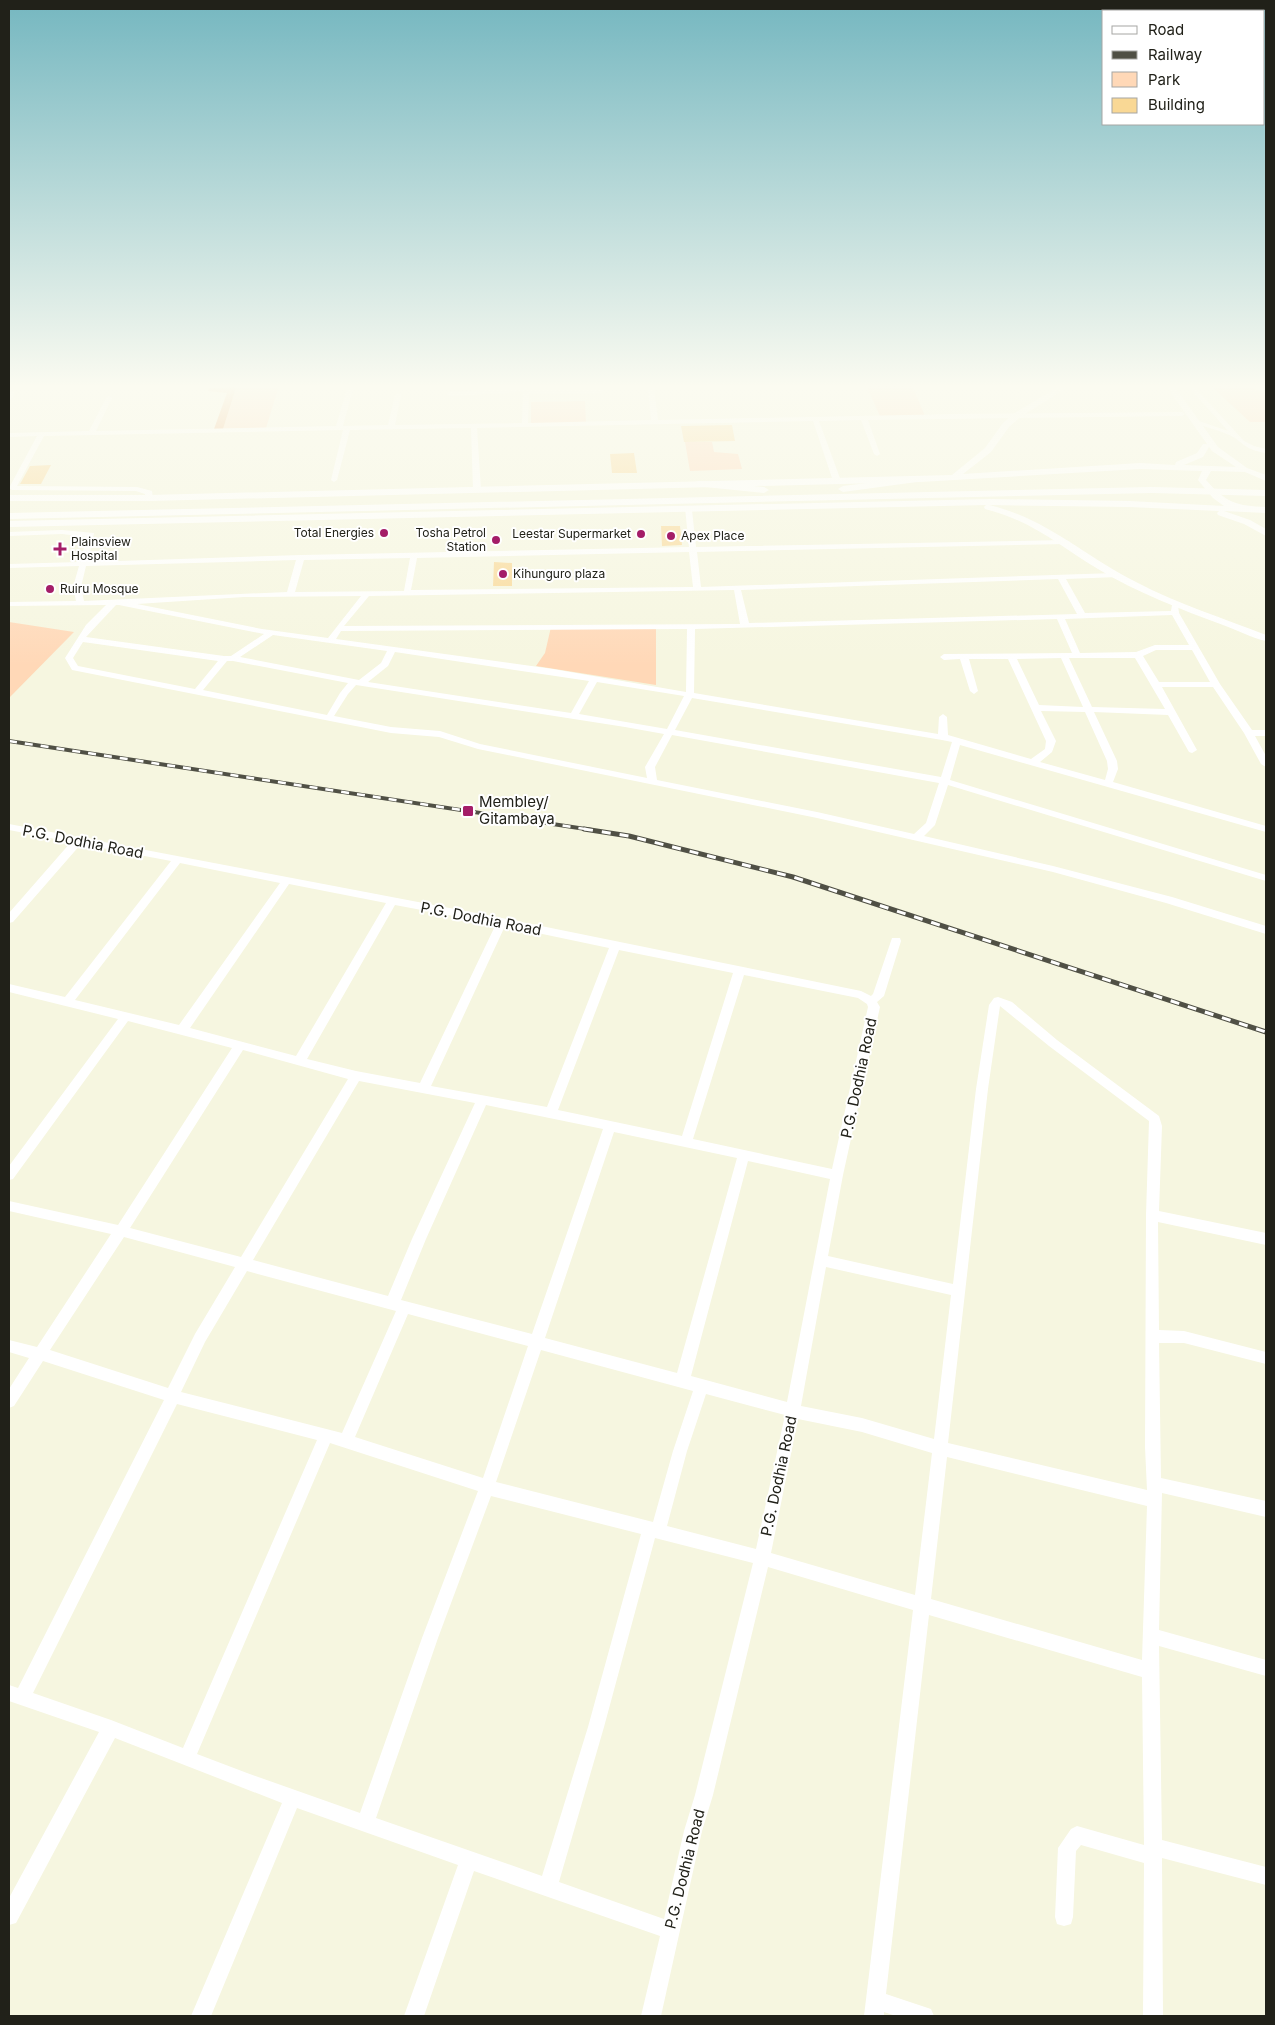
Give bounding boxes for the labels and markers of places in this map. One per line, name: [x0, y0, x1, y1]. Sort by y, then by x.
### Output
place label: Total Energies: [294, 525, 374, 540]
place label: Tosha Petrol Station: [416, 525, 486, 554]
place label: Leestar Supermarket: [512, 526, 631, 541]
marker: Total Energies: [378, 527, 390, 539]
marker: Leestar Supermarket: [635, 528, 647, 540]
place label: Apex Place: [681, 528, 744, 543]
marker: Apex Place: [665, 530, 677, 542]
place label: Plainsview Hospital: [71, 534, 131, 563]
marker: Tosha Petrol Station: [490, 534, 502, 546]
marker: Plainsview Hospital: [53, 542, 67, 556]
place label: Kihunguro plaza: [513, 566, 605, 581]
marker: Kihunguro plaza: [497, 568, 509, 580]
place label: Ruiru Mosque: [60, 581, 139, 596]
marker: Ruiru Mosque: [44, 583, 56, 595]
place label: Membley/ Gitambaya: [479, 792, 555, 828]
marker: Membley/ Gitambaya: [461, 804, 475, 818]

